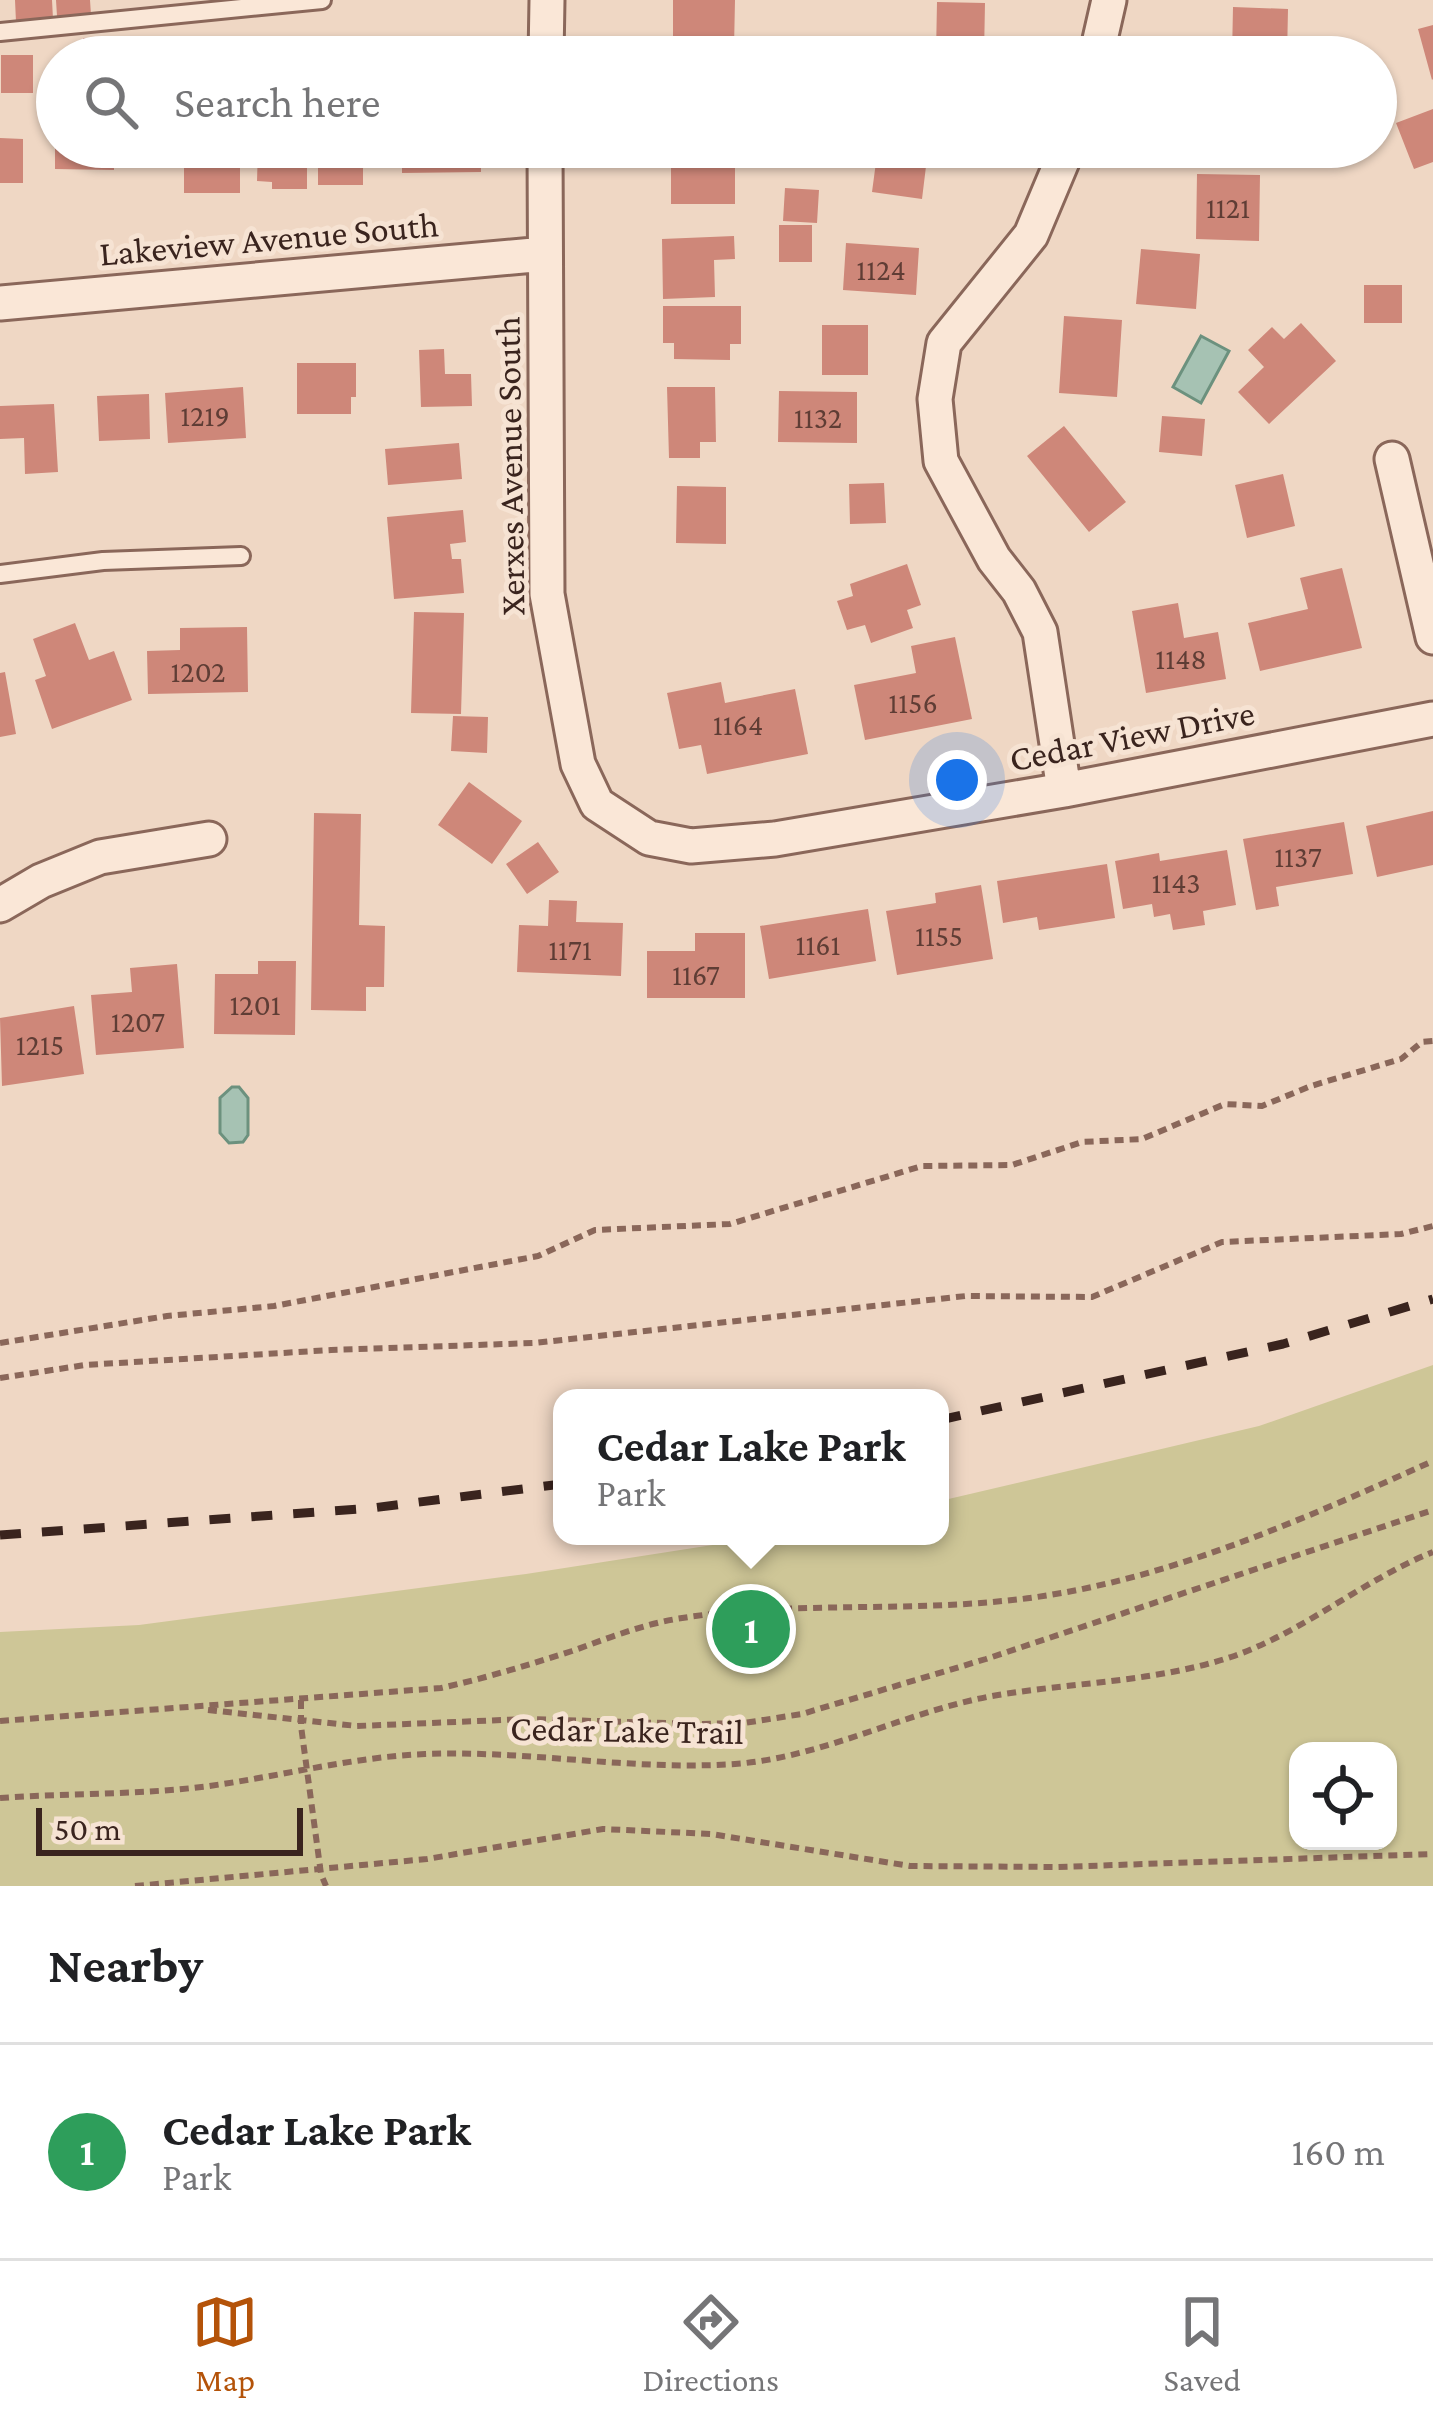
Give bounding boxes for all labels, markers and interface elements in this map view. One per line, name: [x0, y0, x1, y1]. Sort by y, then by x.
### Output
search box: [36, 36, 1397, 168]
icon: search: [78, 69, 144, 135]
text: Search here: [174, 77, 381, 127]
house number: 1121: [1206, 191, 1250, 224]
street label: Lakeview Avenue South: [98, 204, 440, 274]
house number: 1124: [856, 253, 906, 286]
street label: Xerxes Avenue South: [487, 316, 533, 616]
house number: 1219: [180, 399, 230, 432]
house number: 1132: [794, 401, 842, 434]
house number: 1148: [1155, 642, 1207, 675]
house number: 1202: [170, 655, 226, 688]
house number: 1156: [888, 686, 938, 719]
street label: Cedar View Drive: [1006, 693, 1258, 779]
house number: 1164: [713, 708, 763, 741]
your location: [927, 750, 987, 810]
house number: 1137: [1274, 840, 1322, 873]
house number: 1143: [1151, 866, 1201, 899]
house number: 1155: [915, 919, 963, 952]
house number: 1161: [795, 928, 841, 961]
house number: 1171: [548, 933, 592, 966]
house number: 1167: [672, 958, 720, 991]
house number: 1201: [229, 988, 281, 1021]
house number: 1207: [111, 1005, 165, 1038]
house number: 1215: [16, 1028, 64, 1061]
popup: [553, 1389, 949, 1545]
text: Cedar Lake Park: [596, 1421, 906, 1471]
text: Park: [596, 1471, 666, 1514]
pin: 1: [712, 1584, 790, 1674]
street label: Cedar Lake Trail: [510, 1708, 744, 1752]
map controls: [1289, 1742, 1397, 1850]
button: locate: [1289, 1742, 1397, 1850]
scale bar: [36, 1802, 303, 1855]
text: 50 m: [54, 1810, 121, 1847]
text: Nearby: [48, 1936, 203, 1993]
text: Cedar Lake Park: [162, 2105, 471, 2155]
text: 1: [80, 2130, 94, 2173]
text: 160 m: [1292, 2130, 1385, 2173]
text: Park: [162, 2155, 231, 2198]
tab: Map: [192, 2289, 258, 2398]
tab: Directions: [643, 2289, 779, 2398]
tab: Saved: [1163, 2289, 1241, 2398]

